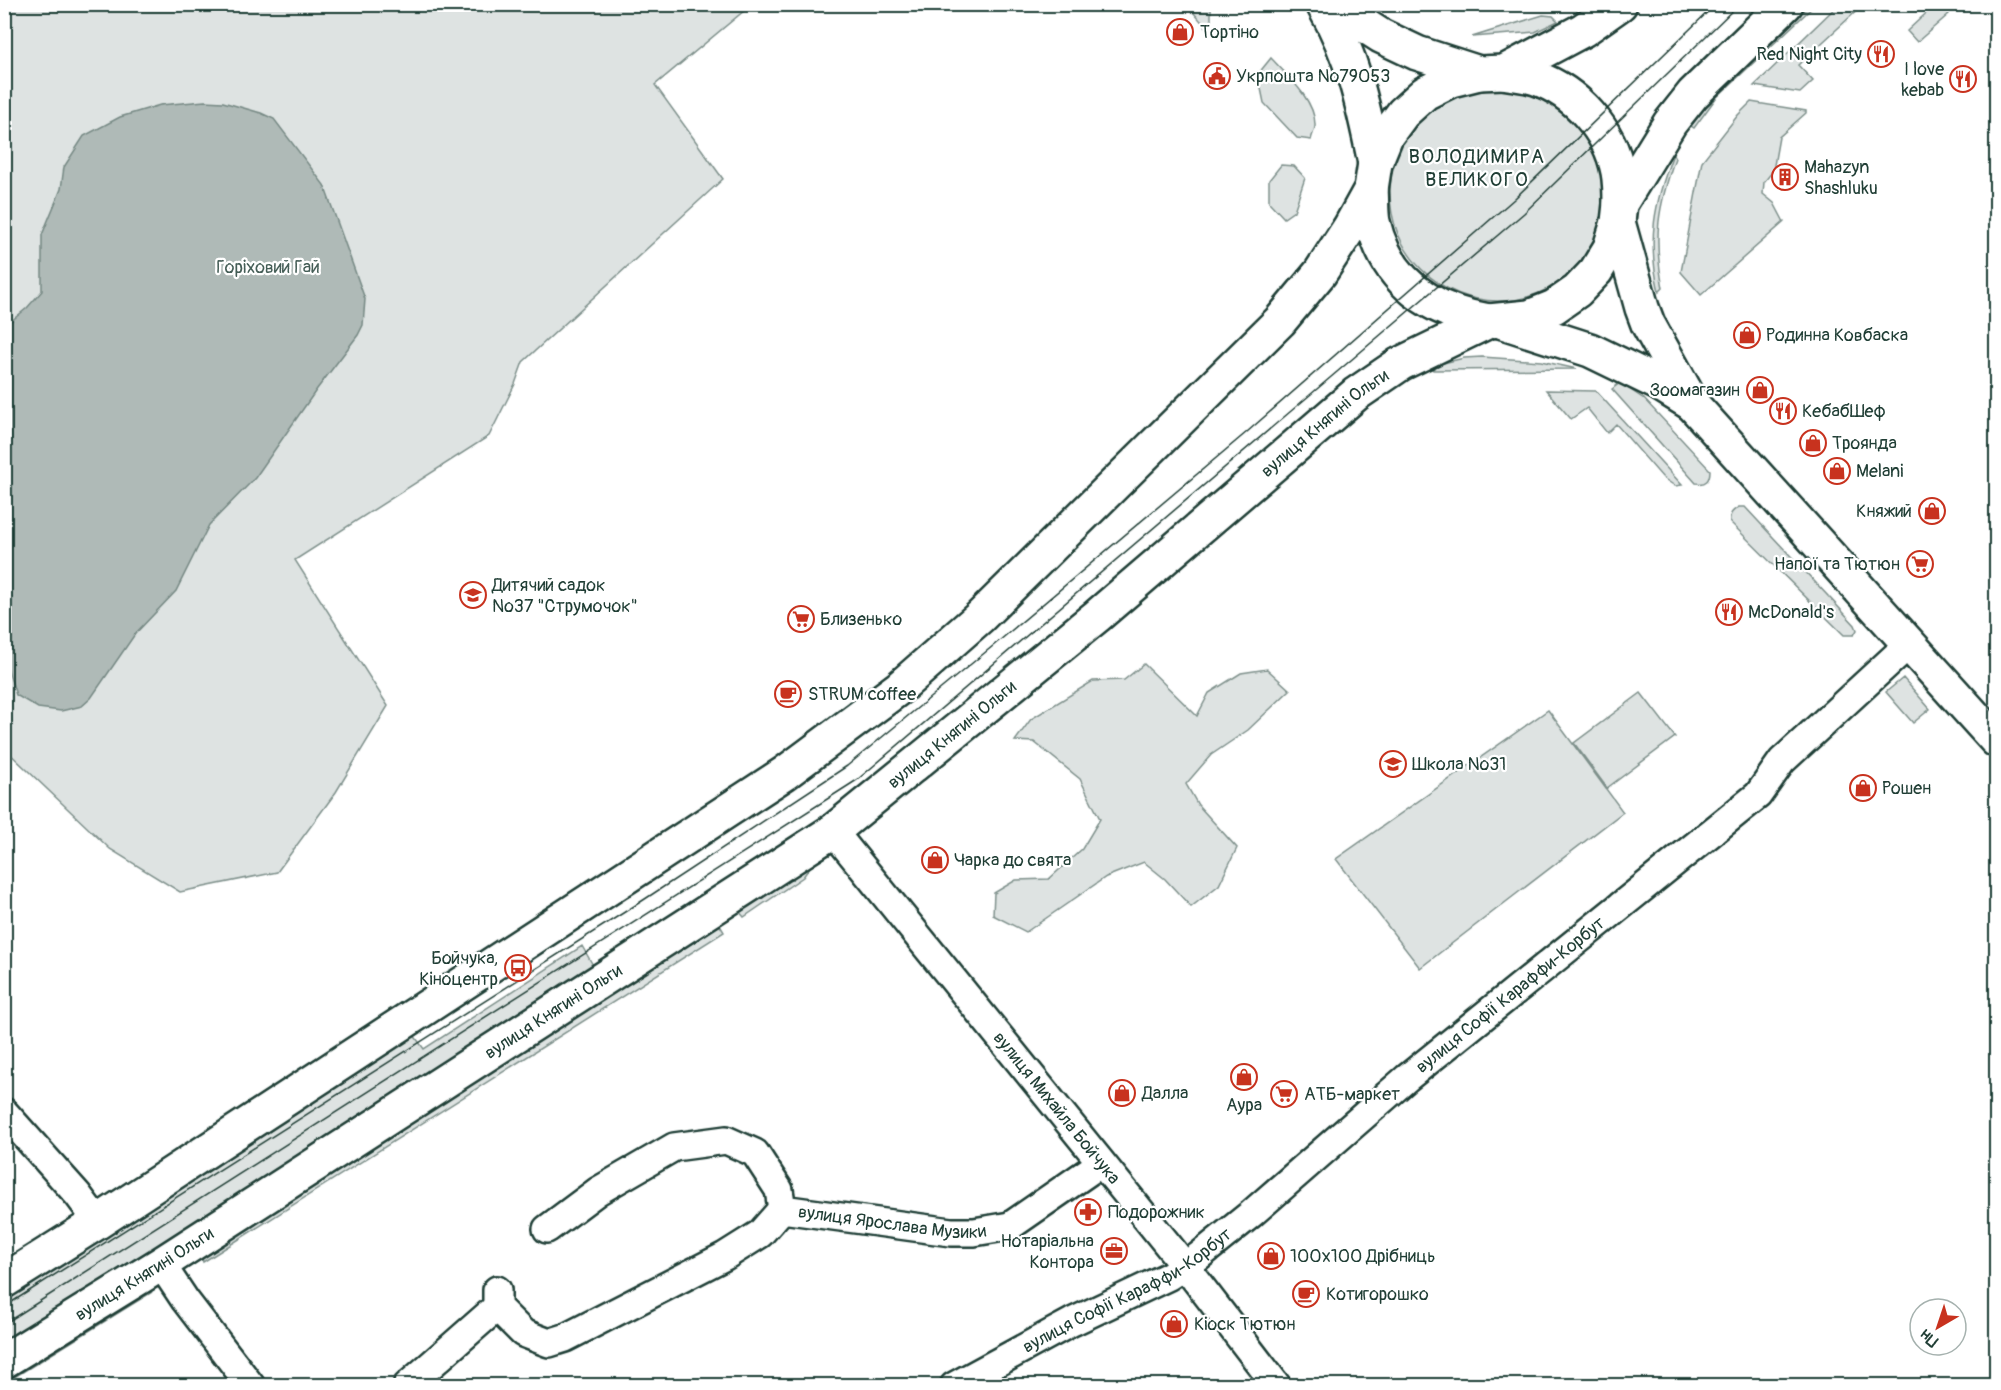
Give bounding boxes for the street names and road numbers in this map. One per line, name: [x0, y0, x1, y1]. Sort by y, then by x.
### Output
street label: вулиця Княгині Ольги: [1256, 364, 1393, 483]
street label: вулиця Княгині Ольги: [883, 676, 1021, 794]
street label: вулиця Софії Караффи-Корбут: [1411, 912, 1610, 1078]
street label: вулиця Княгині Ольги: [480, 959, 626, 1065]
street label: вулиця Михайла Бойчука: [988, 1027, 1125, 1189]
street label: вулиця Ярослава Музики: [797, 1200, 988, 1244]
street label: вулиця Княгині Ольги: [71, 1222, 218, 1326]
street label: вулиця Софії Караффи-Корбут: [1019, 1223, 1237, 1359]

